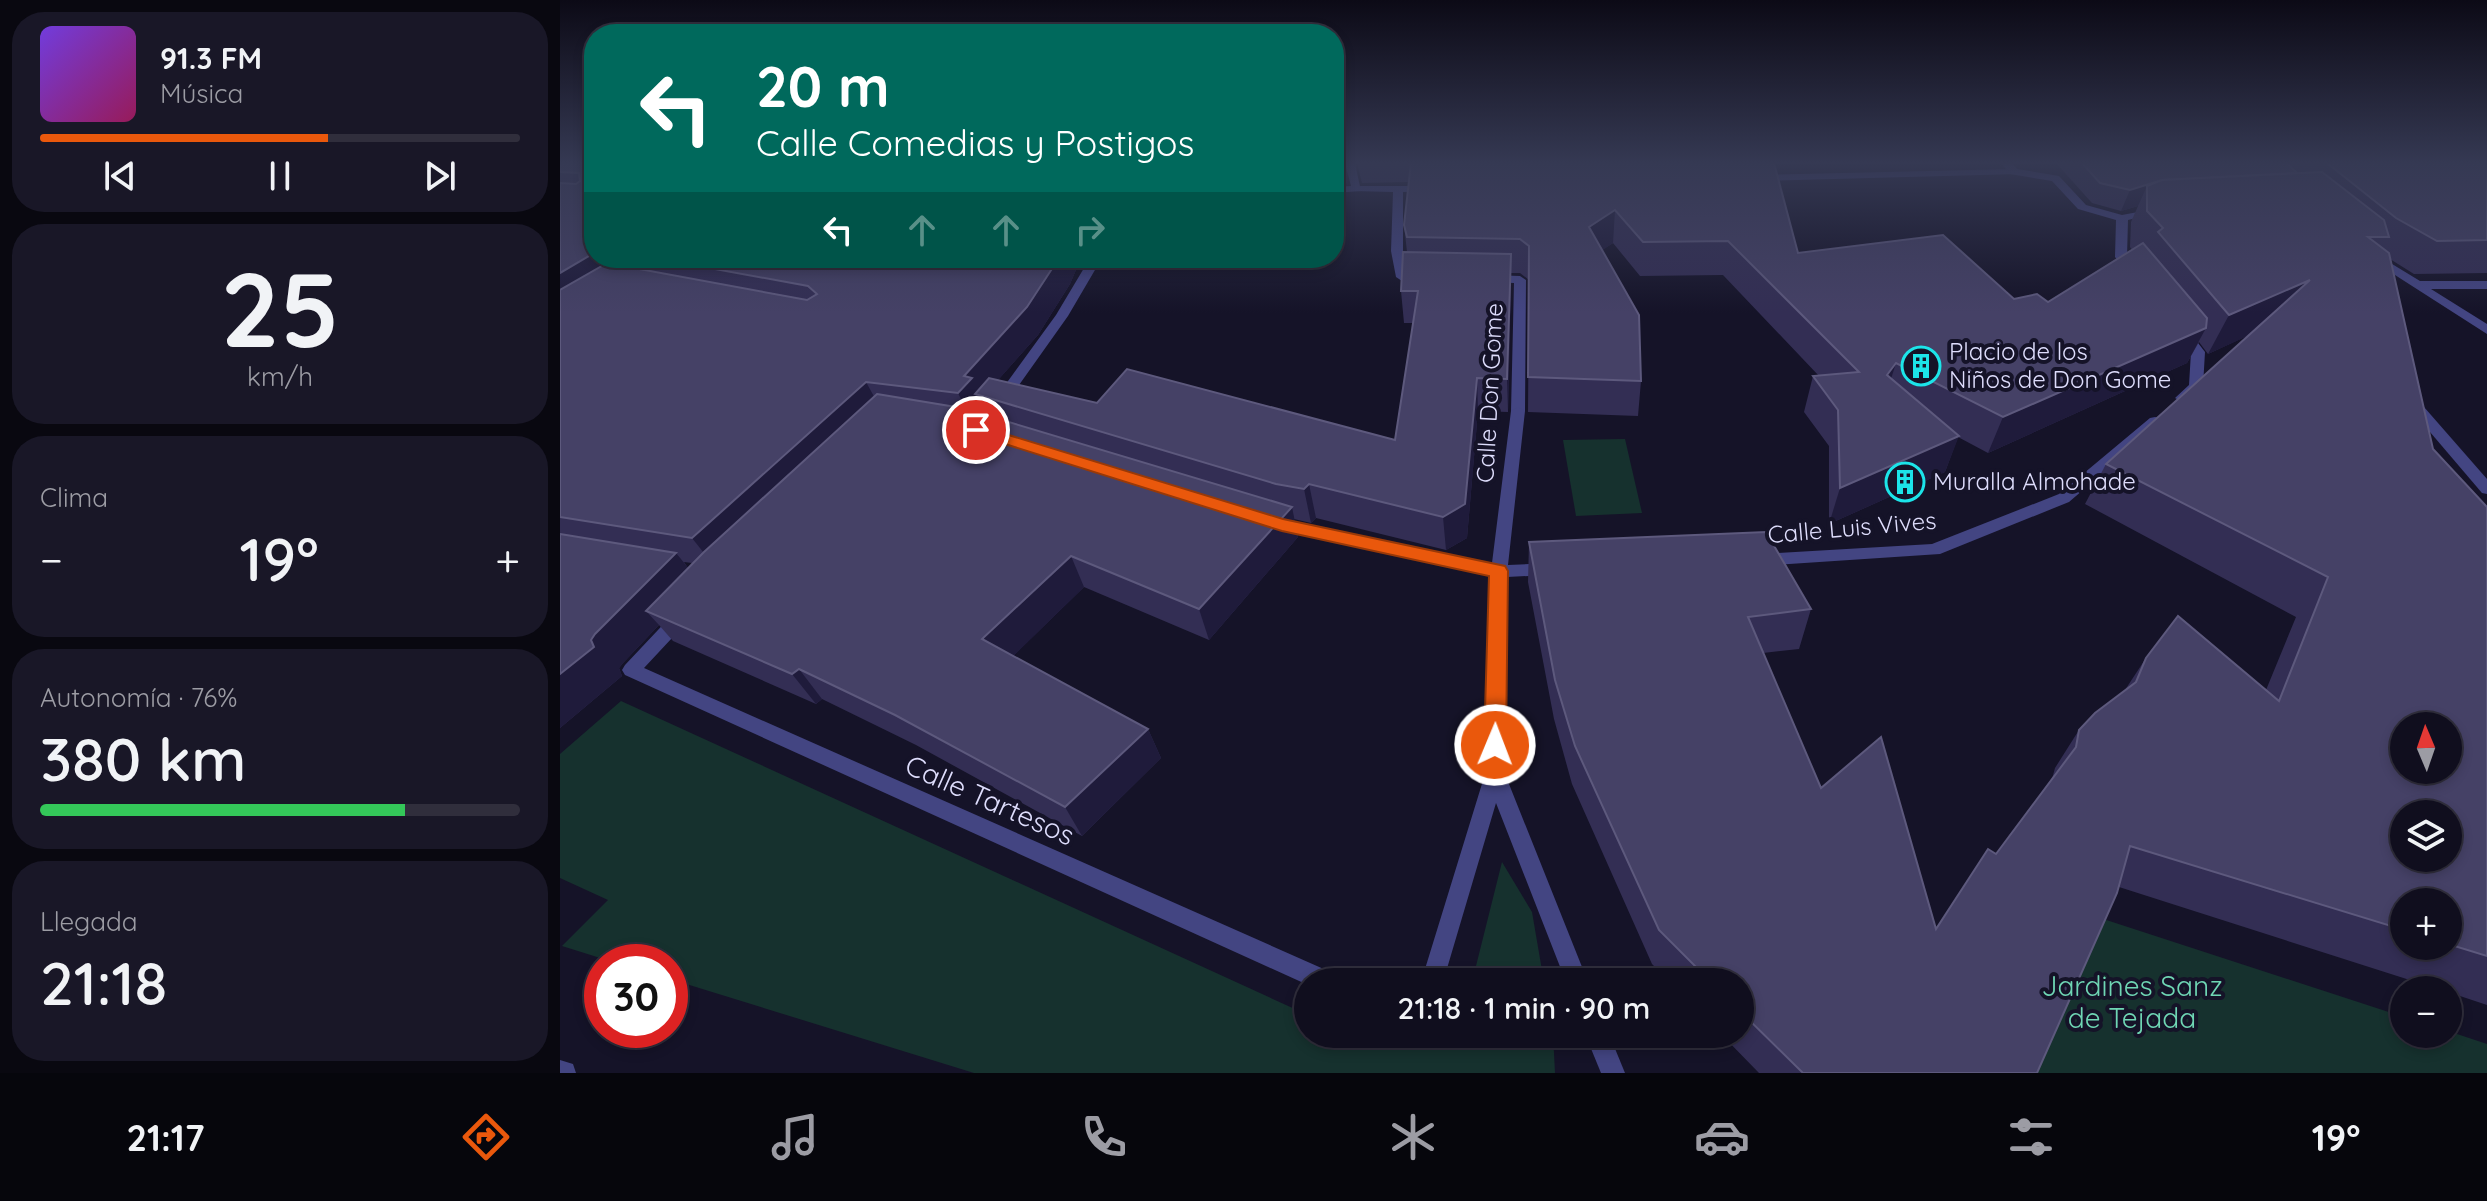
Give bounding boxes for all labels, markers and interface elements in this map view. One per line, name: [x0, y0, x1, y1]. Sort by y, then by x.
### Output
text: 91.3 FM: [160, 39, 262, 77]
text: 20 m: [756, 51, 890, 121]
icon: left: [624, 56, 728, 160]
text: Música: [160, 77, 243, 110]
text: Calle Comedias y Postigos: [756, 120, 1194, 165]
icon: previous: [98, 154, 142, 198]
icon: pause: [258, 154, 302, 198]
icon: next: [418, 154, 462, 198]
icon: left: [816, 208, 860, 252]
icon: ahead: [900, 208, 944, 252]
icon: ahead: [984, 208, 1028, 252]
icon: right: [1068, 208, 1112, 252]
text: 25: [220, 243, 340, 373]
street label: Calle Don Gome: [1469, 302, 1509, 484]
place label: Placio de los Niños de Don Gome: [1949, 336, 2171, 394]
building icon: Placio de los Niños de Don Gome: [1900, 345, 1942, 387]
text: km/h: [247, 360, 313, 393]
pin: [942, 396, 1010, 464]
icon: arrive: [954, 408, 998, 452]
building icon: Muralla Almohade: [1884, 461, 1926, 503]
place label: Muralla Almohade: [1933, 466, 2136, 496]
text: Clima: [40, 481, 108, 514]
street label: Calle Luis Vives: [1766, 505, 1937, 549]
text: 19°: [239, 521, 319, 596]
text: −: [40, 532, 63, 587]
text: +: [495, 532, 520, 587]
text: Autonomía · 76%: [40, 681, 238, 714]
position arrow: [1453, 703, 1537, 787]
north arrow: [2390, 712, 2462, 784]
map controls: [2390, 712, 2462, 1048]
text: 380 km: [40, 721, 246, 796]
street label: Calle Tartesos: [900, 747, 1080, 852]
button: layers: [2390, 800, 2462, 872]
button: +: [2390, 888, 2462, 960]
text: Llegada: [40, 905, 137, 938]
speed limit sign: 30: [584, 944, 688, 1048]
text: 21:18: [40, 945, 167, 1020]
park label: Jardines Sanz de Tejada: [2041, 968, 2223, 1035]
button: −: [2390, 976, 2462, 1048]
text: 21:18 · 1 min · 90 m: [1398, 989, 1650, 1027]
icon: directions: [458, 1109, 514, 1165]
icon: music: [767, 1109, 823, 1165]
icon: phone: [1076, 1109, 1132, 1165]
icon: climate: [1385, 1109, 1441, 1165]
icon: car: [1694, 1109, 1750, 1165]
icon: filters: [2003, 1109, 2059, 1165]
text: 21:17: [127, 1115, 205, 1160]
text: 19°: [2312, 1115, 2360, 1160]

